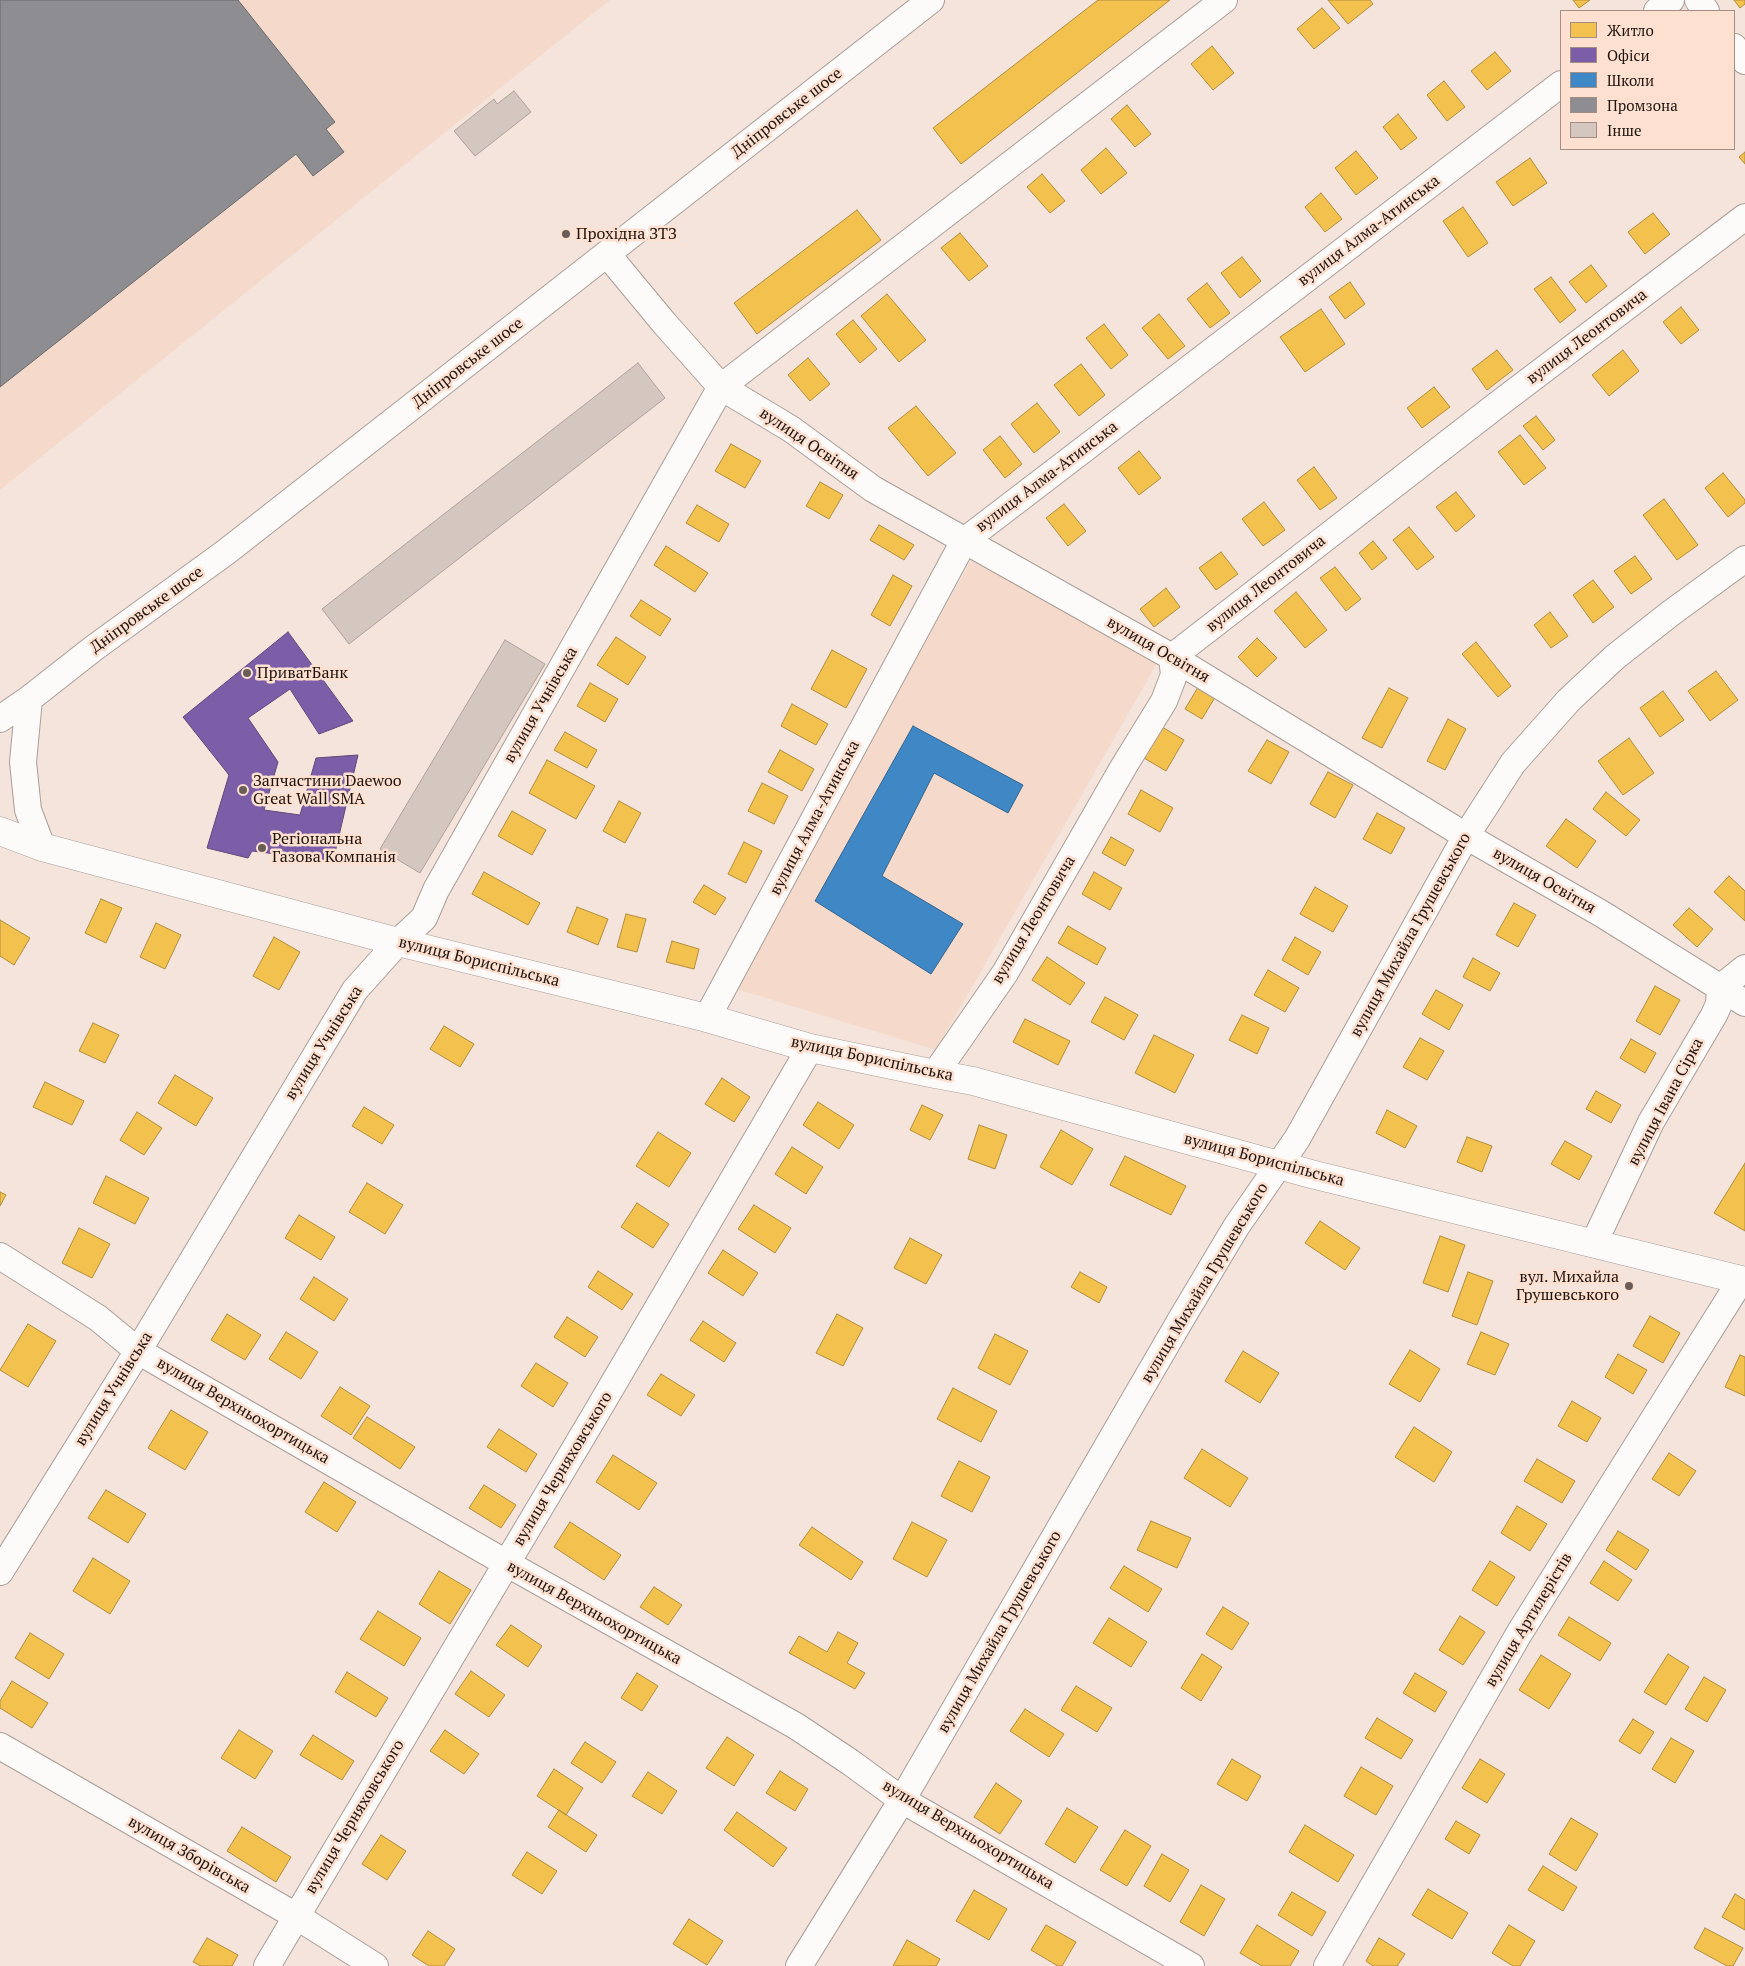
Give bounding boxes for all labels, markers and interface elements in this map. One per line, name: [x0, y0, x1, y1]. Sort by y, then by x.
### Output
legend: [1560, 10, 1735, 150]
text: Житло: [1607, 20, 1654, 40]
text: Офіси: [1607, 45, 1650, 65]
street label: Дніпровське шосе: [728, 64, 846, 162]
text: Школи: [1607, 70, 1654, 90]
text: Промзона: [1607, 95, 1678, 115]
text: Інше: [1607, 120, 1642, 140]
street label: вулиця Алма-Атинська: [1294, 171, 1444, 291]
place label: Прохідна ЗТЗ: [576, 224, 677, 244]
marker: Прохідна ЗТЗ: [560, 228, 572, 240]
street label: вулиця Леонтовича: [1523, 285, 1651, 389]
street label: Дніпровське шосе: [409, 314, 527, 412]
street label: вулиця Освітня: [756, 404, 862, 484]
street label: вулиця Алма-Атинська: [972, 417, 1122, 537]
street label: вулиця Леонтовича: [1203, 531, 1329, 637]
street label: Дніпровське шосе: [87, 563, 207, 657]
street label: вулиця Освітня: [1103, 613, 1213, 687]
street label: вулиця Учнівська: [500, 644, 582, 766]
place label: ПриватБанк: [257, 663, 348, 683]
marker: ПриватБанк: [241, 667, 253, 679]
street label: вулиця Алма-Атинська: [766, 737, 864, 899]
place label: Запчастини Daewoo Great Wall SMA: [253, 771, 402, 809]
marker: Запчастини Daewoo Great Wall SMA: [237, 784, 249, 796]
place label: Регіональна Газова Компанія: [272, 829, 396, 867]
street label: вулиця Михайла Грушевського: [1347, 830, 1475, 1040]
marker: Регіональна Газова Компанія: [256, 842, 268, 854]
street label: вулиця Освітня: [1489, 844, 1599, 918]
street label: вулиця Леонтовича: [988, 852, 1080, 988]
street label: вулиця Бориспільська: [397, 933, 561, 991]
street label: вулиця Учнівська: [281, 982, 367, 1104]
street label: вулиця Бориспільська: [789, 1032, 955, 1086]
street label: вулиця Івана Сірка: [1624, 1035, 1708, 1169]
street label: вулиця Бориспільська: [1182, 1129, 1346, 1191]
street label: вулиця Михайла Грушевського: [1137, 1179, 1273, 1387]
place label: вул. Михайла Грушевського: [1516, 1267, 1619, 1305]
marker: вул. Михайла Грушевського: [1623, 1280, 1635, 1292]
street label: вулиця Учнівська: [71, 1328, 157, 1450]
street label: вулиця Верхньохортицька: [153, 1354, 333, 1468]
street label: вулиця Черняховського: [509, 1388, 617, 1550]
street label: вулиця Михайла Грушевського: [934, 1527, 1066, 1737]
street label: вулиця Артилерістів: [1481, 1549, 1577, 1691]
street label: вулиця Верхньохортицька: [503, 1557, 685, 1669]
street label: вулиця Черняховського: [301, 1736, 409, 1898]
street label: вулиця Верхньохортицька: [879, 1776, 1057, 1894]
street label: вулиця Зборівська: [125, 1812, 253, 1898]

